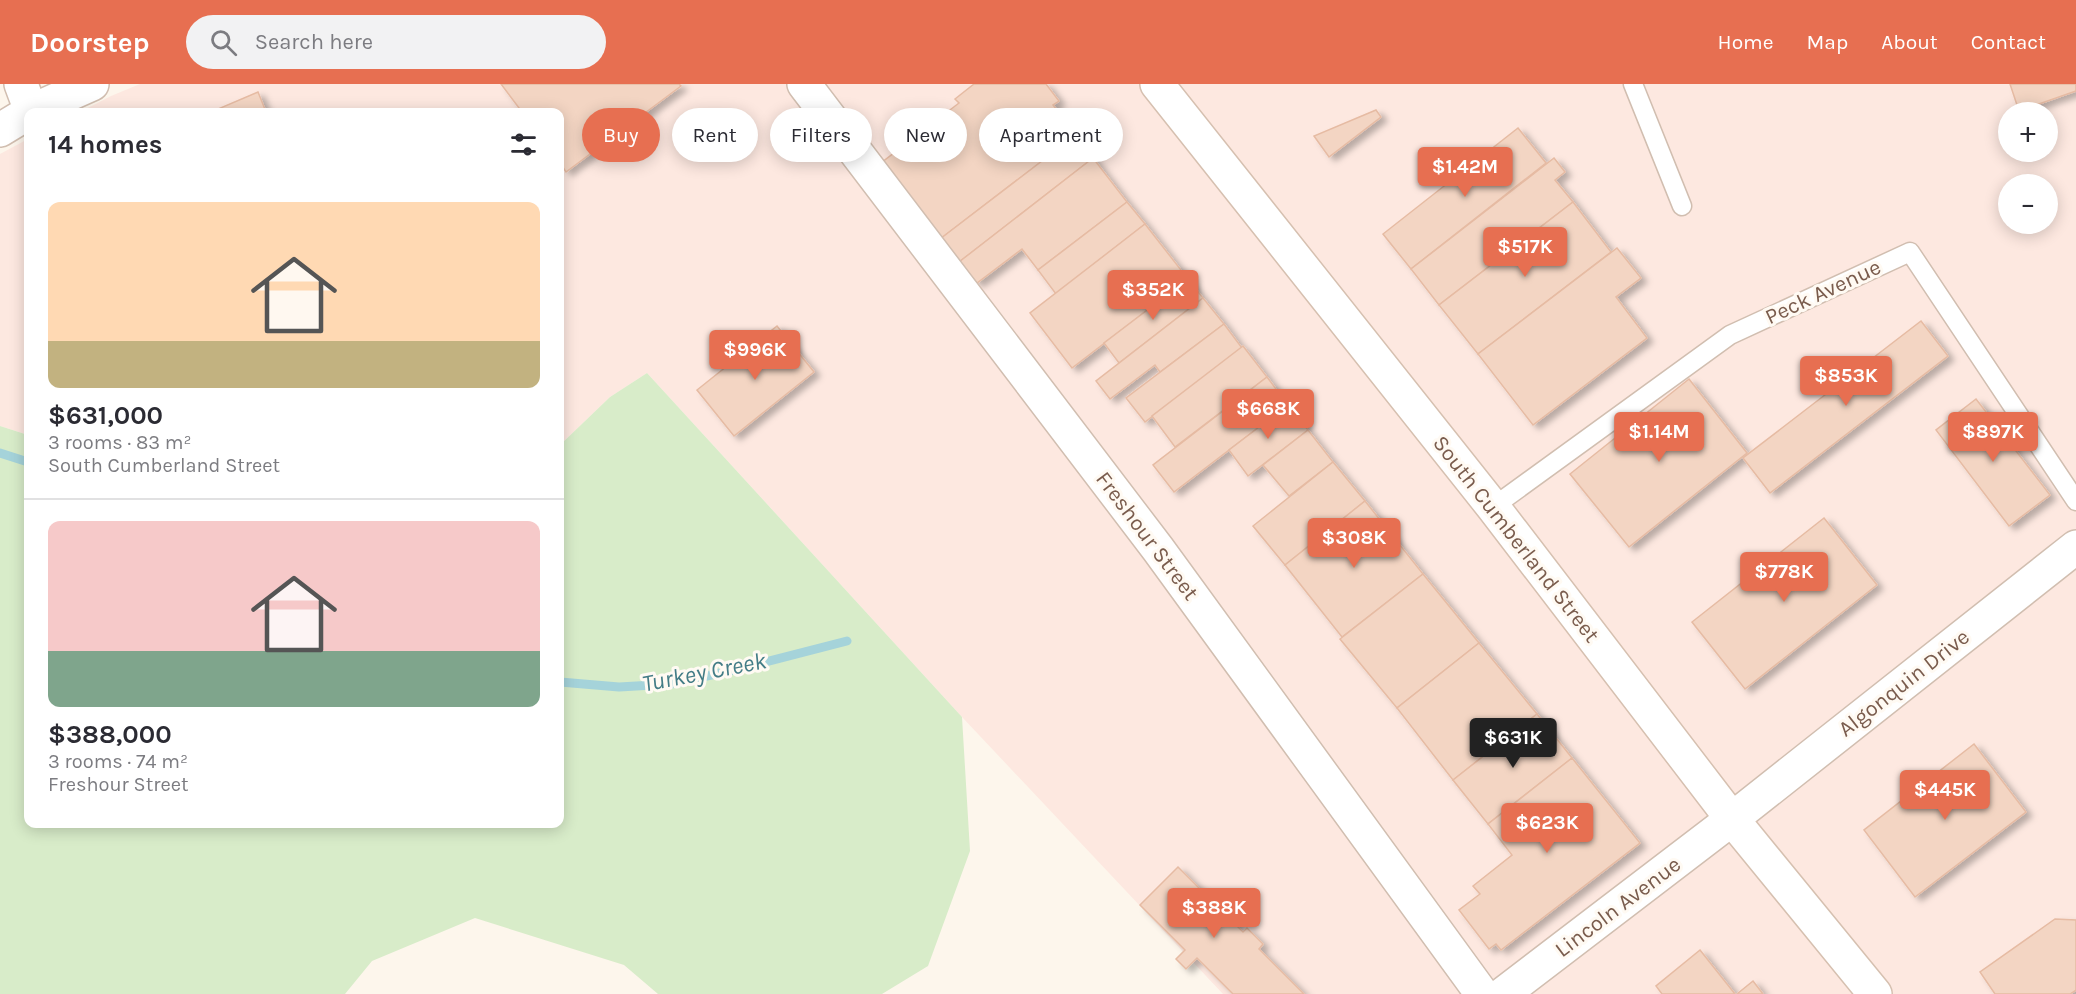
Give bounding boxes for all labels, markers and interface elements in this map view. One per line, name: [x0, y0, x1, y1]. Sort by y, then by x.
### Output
search box: [186, 15, 606, 69]
text: Doorstep: [30, 26, 150, 59]
icon: search: [207, 26, 240, 59]
text: Search here: [255, 29, 373, 55]
text: Home: [1718, 30, 1774, 54]
text: Map: [1807, 30, 1848, 54]
text: About: [1881, 30, 1938, 54]
text: Contact: [1971, 30, 2046, 54]
map controls: [1998, 102, 2058, 234]
button: +: [1998, 102, 2058, 162]
chip: Buy: [582, 108, 660, 162]
chip: Rent: [672, 108, 758, 162]
chip: Filters: [770, 108, 872, 162]
chip: New: [884, 108, 967, 162]
chip: Apartment: [979, 108, 1123, 162]
icon: filters: [507, 128, 540, 161]
text: 14 homes: [48, 129, 162, 160]
pin: $1.42M: [1416, 147, 1514, 198]
text: $1.42M: [1432, 155, 1498, 178]
button: −: [1998, 174, 2058, 234]
pin: $517K: [1483, 227, 1567, 278]
text: $517K: [1497, 235, 1553, 258]
icon: home: [240, 241, 348, 349]
street label: Peck Avenue: [1761, 254, 1885, 330]
pin: $352K: [1111, 270, 1195, 321]
text: $352K: [1121, 278, 1185, 301]
pin: $996K: [713, 330, 797, 381]
text: $996K: [723, 338, 787, 361]
pin: $853K: [1804, 356, 1888, 407]
text: $853K: [1814, 364, 1878, 387]
pin: $668K: [1226, 389, 1310, 440]
text: $668K: [1236, 397, 1300, 420]
text: $631,000: [48, 400, 163, 431]
pin: $1.14M: [1610, 412, 1708, 463]
pin: $897K: [1951, 412, 2035, 463]
text: $1.14M: [1628, 420, 1690, 443]
text: $897K: [1962, 420, 2024, 443]
street label: South Cumberland Street: [1427, 430, 1605, 648]
text: 3 rooms · 83 m²: [48, 431, 192, 454]
text: South Cumberland Street: [48, 454, 280, 477]
street label: Freshour Street: [1090, 466, 1204, 606]
pin: $308K: [1312, 518, 1396, 569]
text: $308K: [1322, 526, 1386, 549]
pin: $778K: [1742, 552, 1826, 603]
icon: home: [240, 560, 348, 668]
text: $778K: [1754, 560, 1814, 583]
street label: Algonquin Drive: [1833, 624, 1975, 742]
water label: Turkey Creek: [640, 646, 769, 698]
pin: $631K: [1471, 718, 1555, 769]
text: $388,000: [48, 719, 172, 750]
text: $631K: [1484, 726, 1542, 749]
text: 3 rooms · 74 m²: [48, 750, 188, 773]
pin: $445K: [1903, 770, 1987, 821]
text: Freshour Street: [48, 773, 188, 796]
text: $445K: [1914, 778, 1976, 801]
pin: $623K: [1505, 803, 1589, 854]
text: $623K: [1515, 811, 1579, 834]
street label: Lincoln Avenue: [1550, 851, 1686, 963]
pin: $388K: [1172, 888, 1256, 939]
text: $388K: [1181, 896, 1247, 919]

